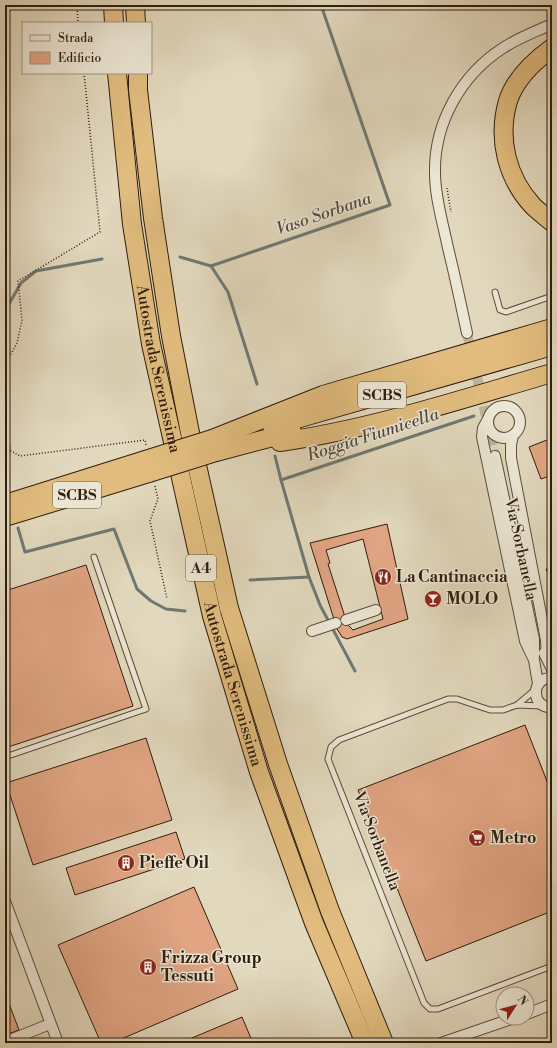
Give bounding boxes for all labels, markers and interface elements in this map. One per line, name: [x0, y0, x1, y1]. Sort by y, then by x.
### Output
legend: [22, 22, 152, 74]
text: Strada: [58, 31, 94, 46]
text: Edificio: [58, 51, 101, 66]
water label: Vaso Sorbana: [274, 187, 375, 241]
street label: Autostrada Serenissima: [132, 282, 185, 456]
road number: SCBS: [358, 382, 406, 408]
water label: Roggia Fiumicella: [303, 403, 442, 467]
road number: SCBS: [53, 482, 101, 508]
street label: Via Sorbanella: [500, 495, 542, 603]
road number: A4: [186, 555, 216, 581]
restaurant icon: La Cantinaccia: [373, 567, 393, 587]
place label: La Cantinaccia: [396, 567, 508, 587]
bar icon: MOLO: [423, 589, 443, 609]
place label: MOLO: [446, 589, 498, 609]
street label: Autostrada Serenissima: [199, 599, 267, 770]
street label: Via Sorbanella: [349, 788, 405, 894]
supermarket icon: Metro: [467, 828, 487, 848]
place label: Metro: [490, 828, 536, 848]
building icon: Pieffe Oil: [116, 853, 136, 873]
place label: Pieffe Oil: [139, 853, 210, 873]
place label: Frizza Group Tessuti: [161, 948, 262, 986]
building icon: Frizza Group Tessuti: [138, 957, 158, 977]
north arrow: [495, 986, 535, 1026]
text: N: [514, 993, 531, 1009]

